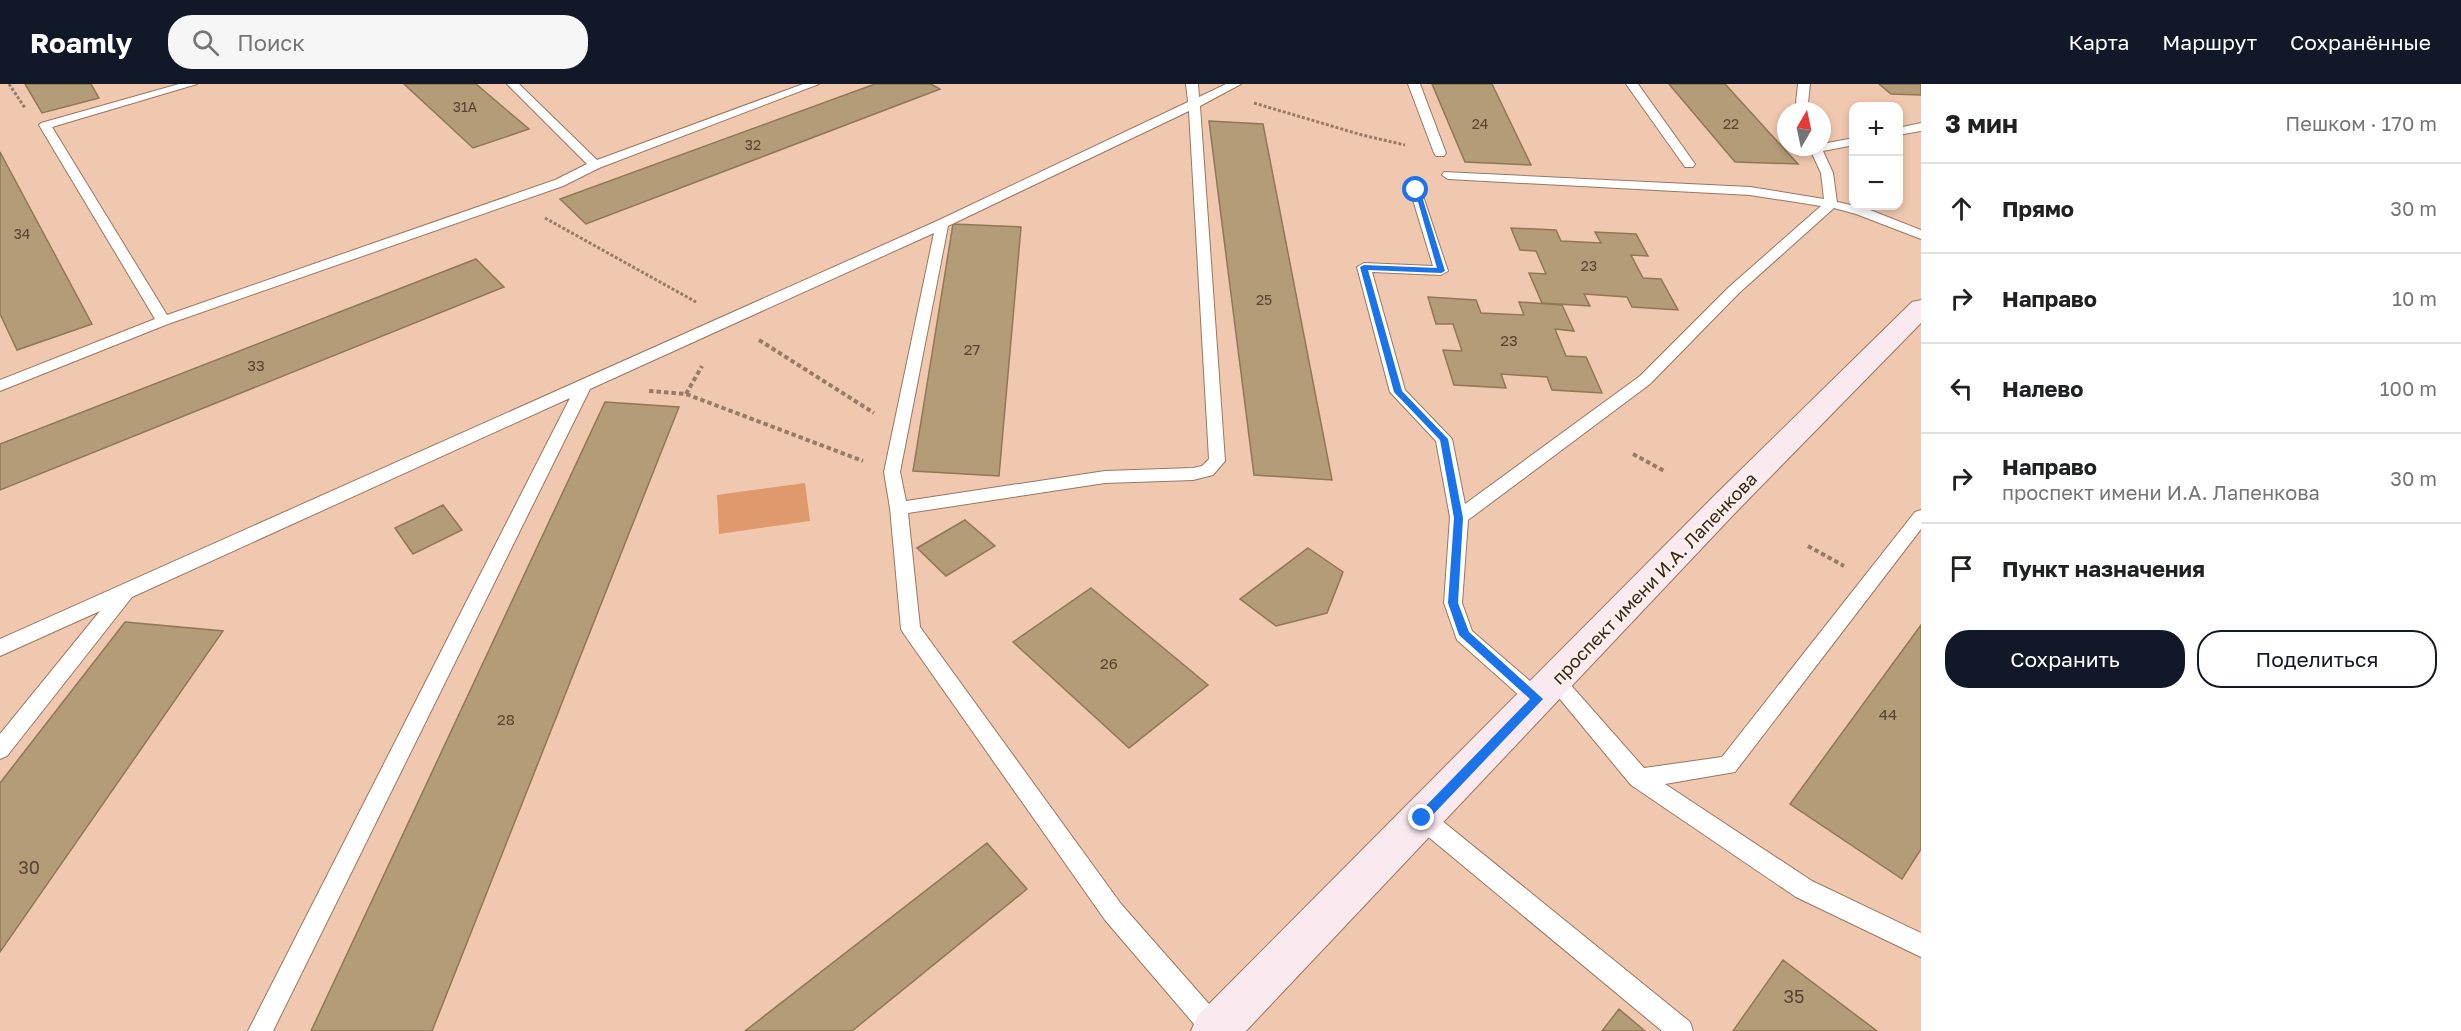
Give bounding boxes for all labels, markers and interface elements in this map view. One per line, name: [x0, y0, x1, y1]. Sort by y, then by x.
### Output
search box: [168, 15, 588, 69]
text: Roamly: [30, 26, 132, 59]
icon: search: [189, 26, 222, 59]
text: Поиск: [237, 29, 305, 56]
text: Карта: [2068, 29, 2129, 55]
text: Маршрут: [2162, 29, 2257, 55]
text: Сохранённые: [2290, 29, 2431, 55]
house number: 31А: [453, 98, 478, 115]
north arrow: [1777, 102, 1831, 156]
map controls: [1849, 102, 1903, 210]
button: +: [1849, 102, 1903, 156]
text: 3 мин: [1945, 108, 2018, 139]
text: Пешком · 170 m: [2285, 111, 2437, 135]
house number: 24: [1472, 115, 1488, 132]
house number: 22: [1723, 115, 1739, 132]
house number: 32: [745, 136, 761, 153]
button: −: [1849, 156, 1903, 210]
route start: [1402, 176, 1428, 202]
icon: ahead: [1945, 192, 1978, 225]
text: Прямо: [2002, 195, 2074, 222]
text: 30 m: [2390, 196, 2437, 220]
house number: 34: [14, 225, 30, 242]
house number: 23: [1581, 257, 1597, 274]
icon: right: [1945, 282, 1978, 315]
text: Направо: [2002, 285, 2097, 312]
text: 10 m: [2392, 286, 2437, 310]
house number: 25: [1256, 291, 1272, 308]
house number: 23: [1500, 331, 1518, 349]
house number: 27: [964, 340, 980, 358]
house number: 33: [247, 356, 265, 374]
icon: left: [1945, 372, 1978, 405]
text: Налево: [2002, 375, 2084, 402]
text: 100 m: [2380, 376, 2437, 400]
text: Направо: [2002, 453, 2097, 480]
icon: right: [1945, 462, 1978, 495]
text: 30 m: [2390, 466, 2437, 490]
street label: проспект имени И.А. Лапенкова: [1547, 467, 1761, 689]
text: проспект имени И.А. Лапенкова: [2002, 480, 2320, 504]
icon: arrive: [1945, 552, 1978, 585]
text: Пункт назначения: [2002, 555, 2205, 582]
button: Сохранить: [1945, 630, 2185, 688]
button: Поделиться: [2197, 630, 2437, 688]
house number: 26: [1100, 654, 1118, 672]
house number: 44: [1879, 705, 1897, 723]
house number: 28: [497, 710, 515, 728]
route end: [1408, 804, 1434, 830]
house number: 30: [18, 856, 40, 878]
house number: 35: [1784, 985, 1804, 1007]

